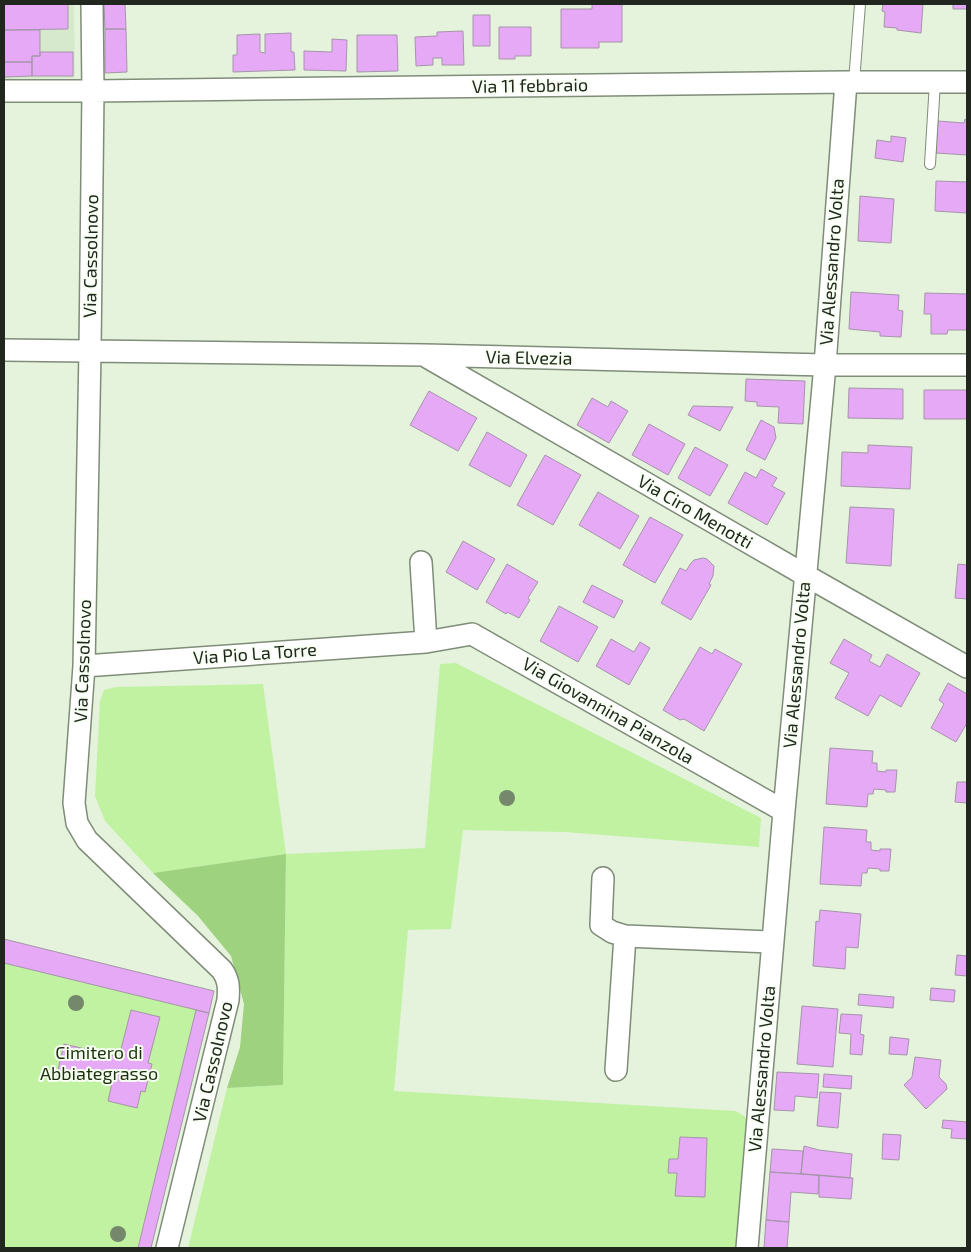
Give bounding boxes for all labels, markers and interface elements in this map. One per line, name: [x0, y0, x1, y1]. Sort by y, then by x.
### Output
street label: Via 11 febbraio: [472, 73, 588, 97]
street label: Via Alessandro Volta: [814, 178, 848, 346]
street label: Via Cassolnovo: [78, 194, 102, 318]
street label: Via Elvezia: [485, 345, 573, 369]
street label: Via Ciro Menotti: [634, 469, 757, 553]
street label: Via Alessandro Volta: [778, 581, 814, 749]
street label: Via Cassolnovo: [69, 599, 95, 723]
street label: Via Pio La Torre: [192, 638, 318, 668]
street label: Via Giovannina Pianzola: [519, 652, 698, 768]
street label: Via Alessandro Volta: [743, 985, 779, 1153]
street label: Via Cassolnovo: [187, 999, 237, 1124]
park label: Cimitero di Abbiategrasso: [40, 1041, 158, 1084]

